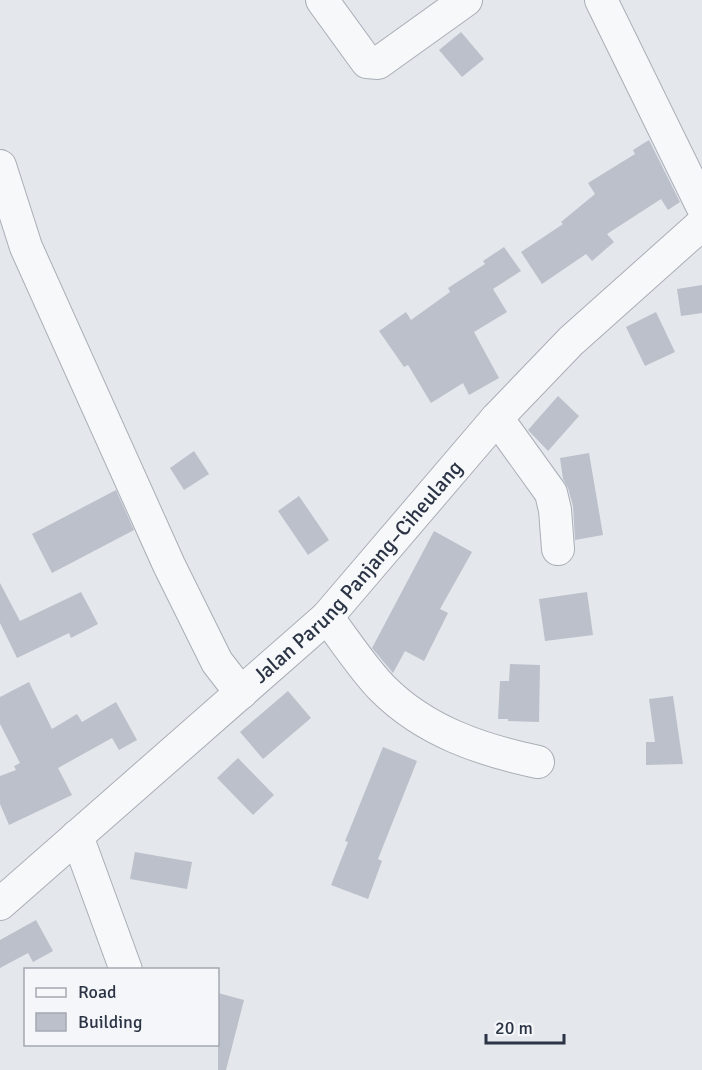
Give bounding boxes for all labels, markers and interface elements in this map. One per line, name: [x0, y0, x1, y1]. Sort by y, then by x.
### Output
street label: Jalan Parung Panjang–Ciheulang: [248, 455, 468, 689]
legend: [24, 968, 219, 1046]
text: Road: [78, 981, 117, 1003]
scale bar: [486, 1007, 564, 1045]
text: Building: [78, 1011, 142, 1033]
text: 20 m: [495, 1017, 533, 1039]

